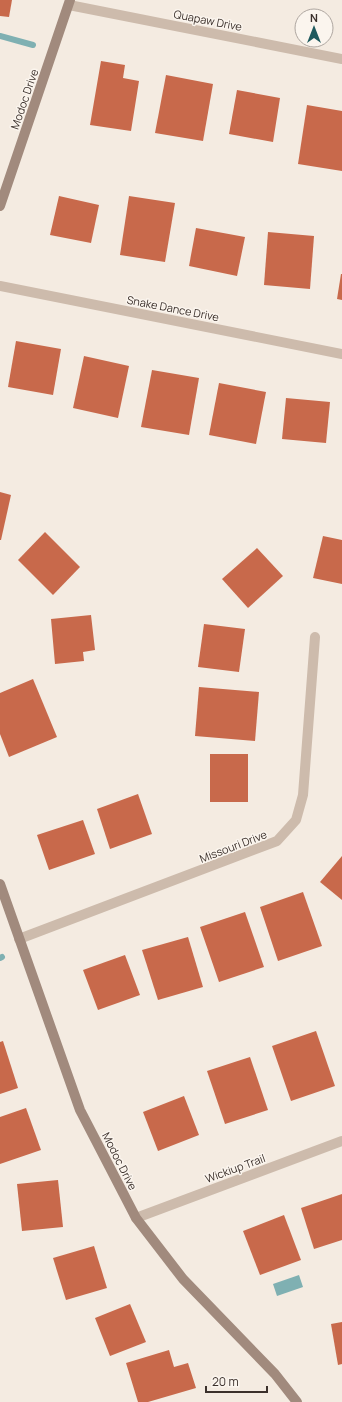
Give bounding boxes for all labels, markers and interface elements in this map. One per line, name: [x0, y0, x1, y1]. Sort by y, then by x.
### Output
street label: Quapaw Drive: [173, 6, 244, 34]
north arrow: [294, 8, 334, 48]
text: N: [310, 10, 318, 25]
street label: Modoc Drive: [7, 66, 41, 131]
street label: Snake Dance Drive: [126, 292, 221, 324]
street label: Missouri Drive: [197, 826, 269, 866]
street label: Modoc Drive: [99, 1130, 141, 1193]
street label: Wickiup Trail: [203, 1150, 267, 1186]
scale bar: [206, 1368, 267, 1394]
text: 20 m: [212, 1373, 239, 1390]

